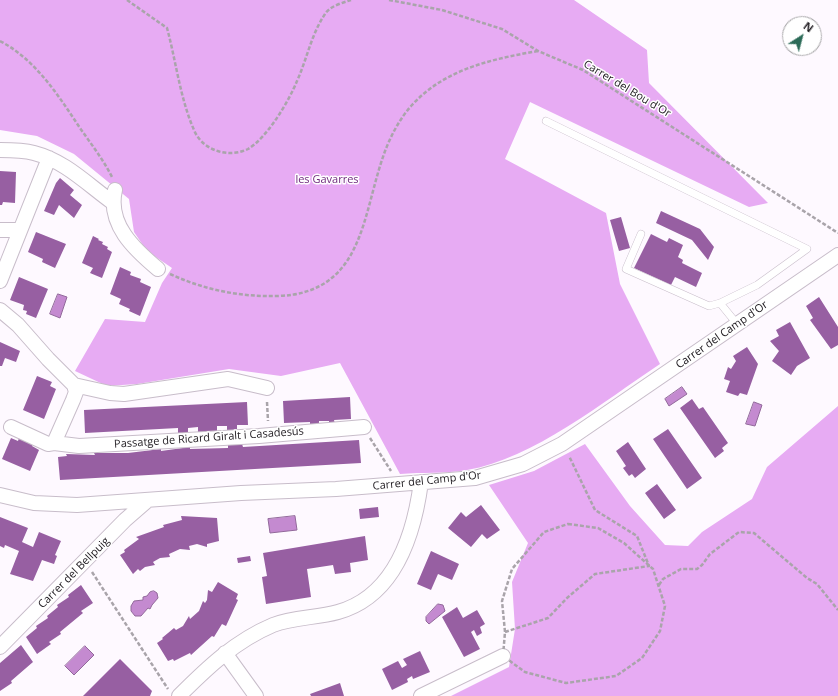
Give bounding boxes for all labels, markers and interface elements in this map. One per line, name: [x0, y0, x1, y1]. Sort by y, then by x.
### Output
north arrow: [782, 16, 822, 56]
text: N: [801, 18, 817, 35]
street label: Carrer del Bou d'Or: [581, 58, 673, 120]
park label: les Gavarres: [295, 173, 359, 187]
street label: Carrer del Camp d'Or: [674, 298, 770, 372]
street label: Passatge de Ricard Giralt i Casadesús: [114, 425, 304, 451]
street label: Carrer del Camp d'Or: [372, 469, 482, 493]
street label: Carrer del Bellpuig: [36, 535, 112, 611]

